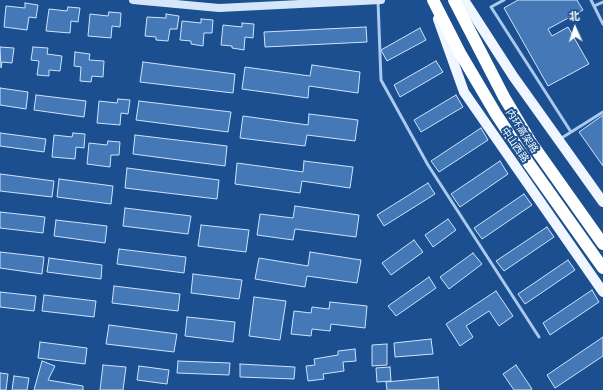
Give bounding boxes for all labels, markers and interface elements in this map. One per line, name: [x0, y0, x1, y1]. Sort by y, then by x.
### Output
north arrow: [555, 8, 595, 48]
text: 北: [569, 9, 580, 22]
street label: 内环高架路: [503, 107, 541, 155]
street label: 中山西路: [499, 125, 531, 165]

